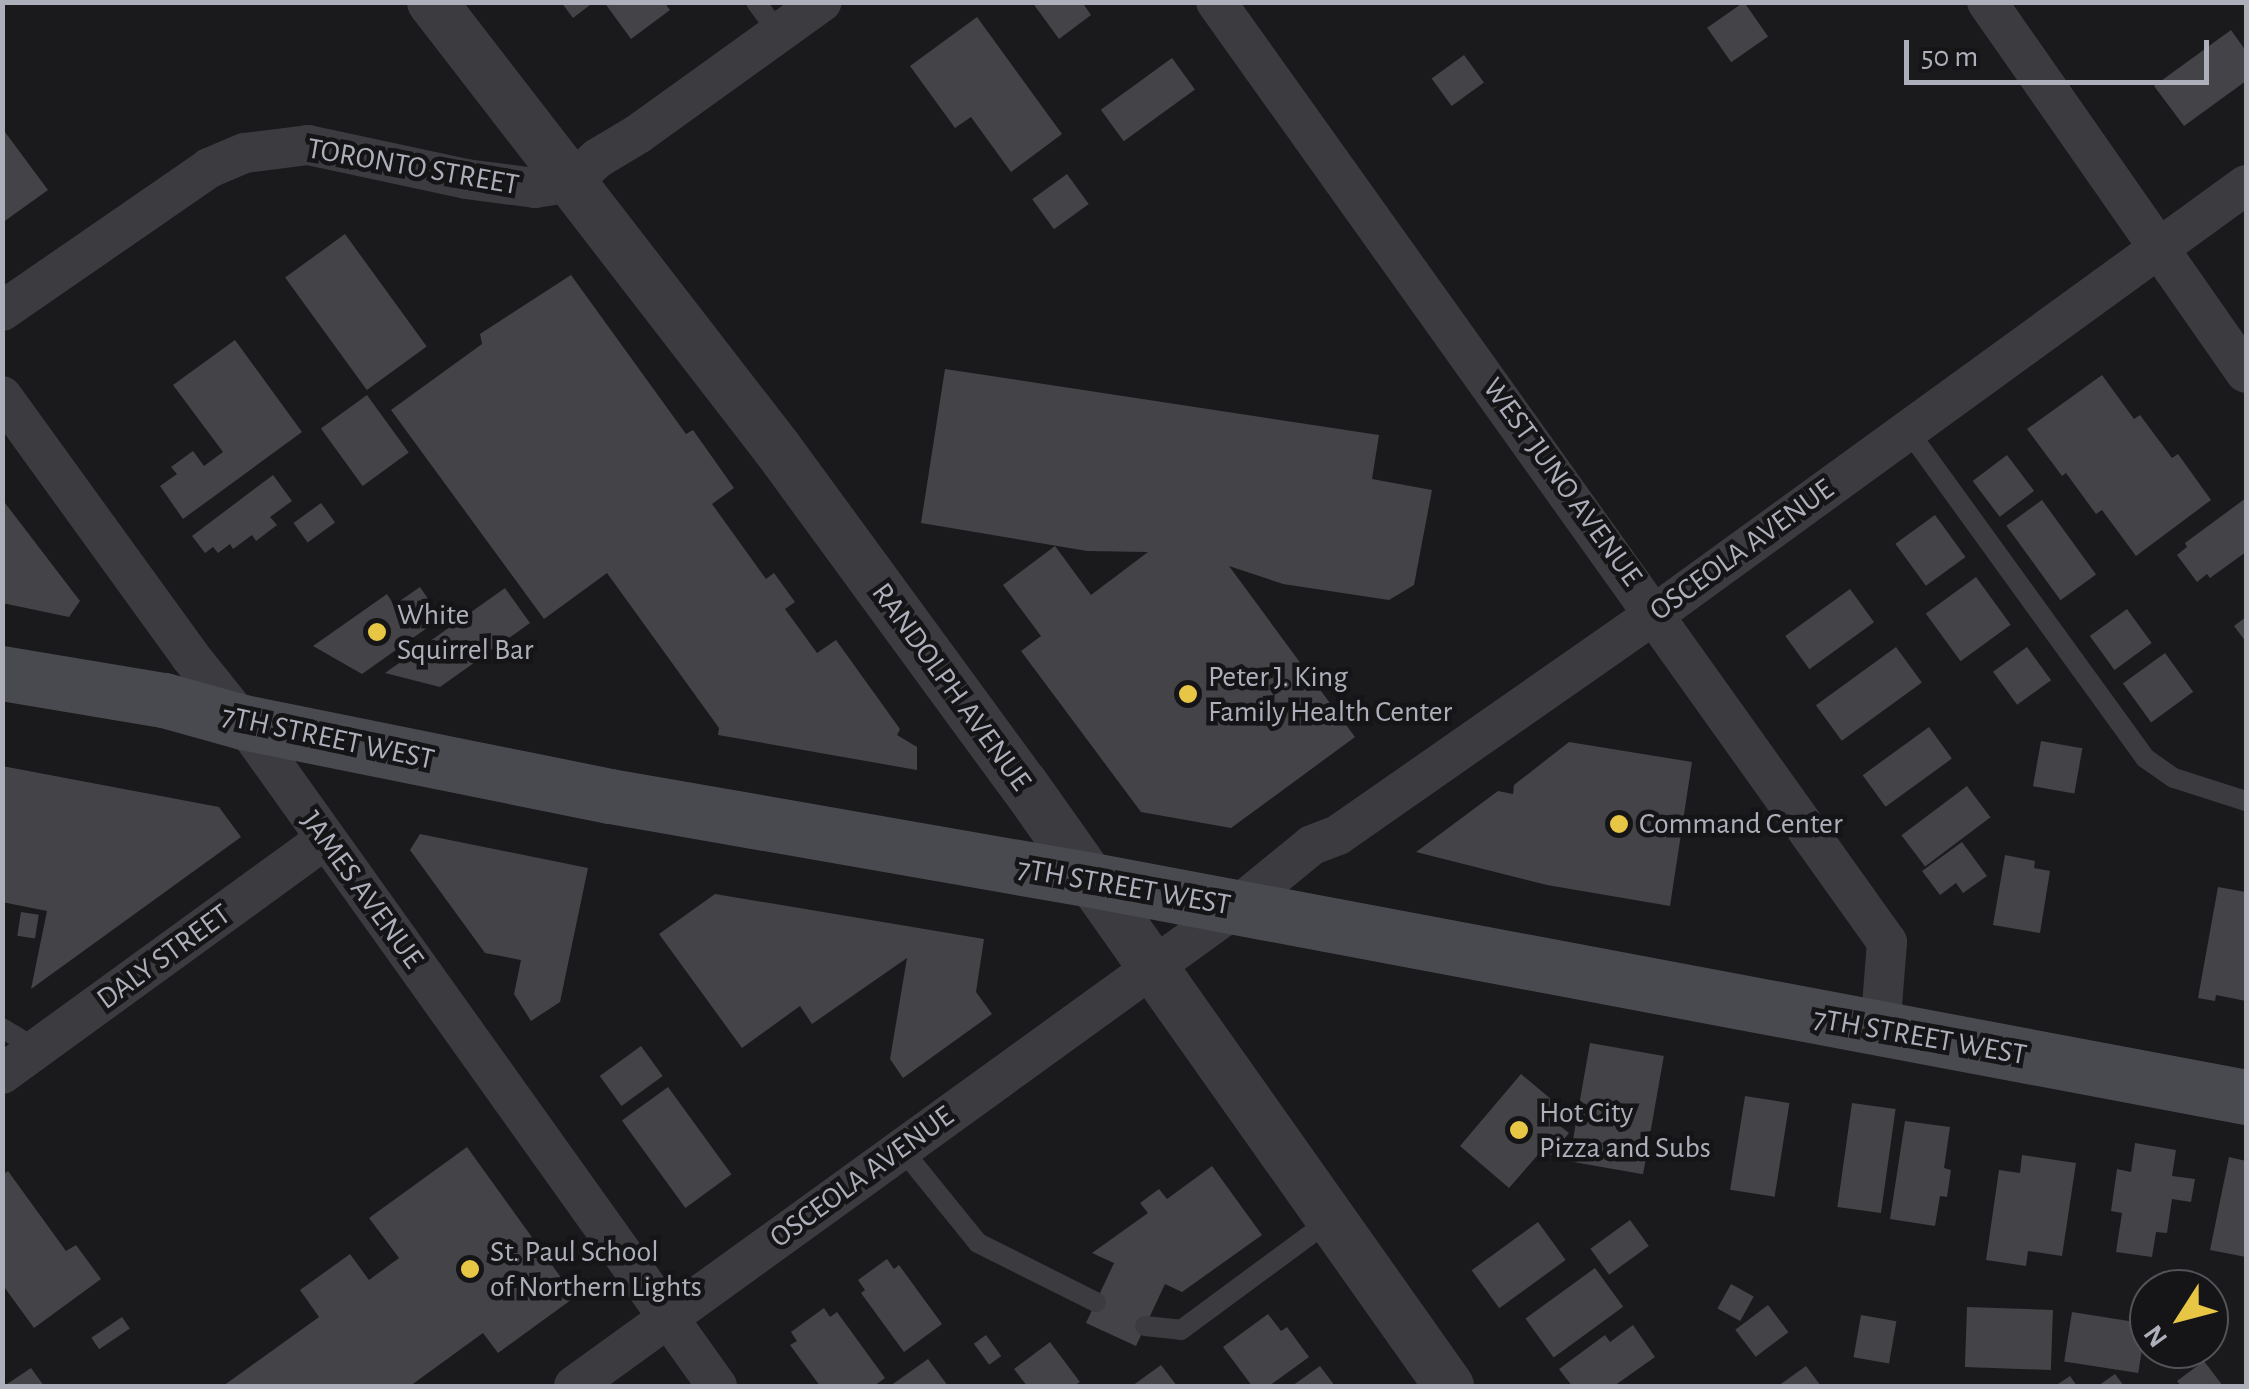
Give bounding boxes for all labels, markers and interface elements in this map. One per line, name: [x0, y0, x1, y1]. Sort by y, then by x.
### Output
scale bar: [1909, 20, 2214, 82]
text: 50 m: [1921, 42, 1978, 72]
street label: TORONTO STREET: [304, 131, 522, 203]
street label: WEST JUNO AVENUE: [1474, 371, 1650, 593]
street label: OSCEOLA AVENUE: [1643, 471, 1841, 629]
street label: RANDOLPH AVENUE: [863, 576, 1039, 798]
place label: White Squirrel Bar: [397, 597, 533, 668]
marker: White Squirrel Bar: [366, 621, 388, 643]
place label: Peter J. King Family Health Center: [1208, 659, 1452, 730]
marker: Peter J. King Family Health Center: [1177, 683, 1199, 705]
street label: 7TH STREET WEST: [219, 698, 437, 778]
street label: JAMES AVENUE: [293, 804, 431, 976]
place label: Command Center: [1639, 806, 1843, 842]
marker: Command Center: [1608, 813, 1630, 835]
street label: 7TH STREET WEST: [1015, 851, 1233, 923]
street label: DALY STREET: [90, 896, 238, 1018]
street label: 7TH STREET WEST: [1811, 1001, 2029, 1073]
place label: Hot City Pizza and Subs: [1539, 1095, 1711, 1166]
street label: OSCEOLA AVENUE: [763, 1098, 961, 1256]
marker: Hot City Pizza and Subs: [1508, 1119, 1530, 1141]
place label: St. Paul School of Northern Lights: [490, 1234, 702, 1304]
marker: St. Paul School of Northern Lights: [459, 1258, 481, 1280]
north arrow: [2129, 1269, 2229, 1369]
text: N: [2139, 1319, 2173, 1352]

